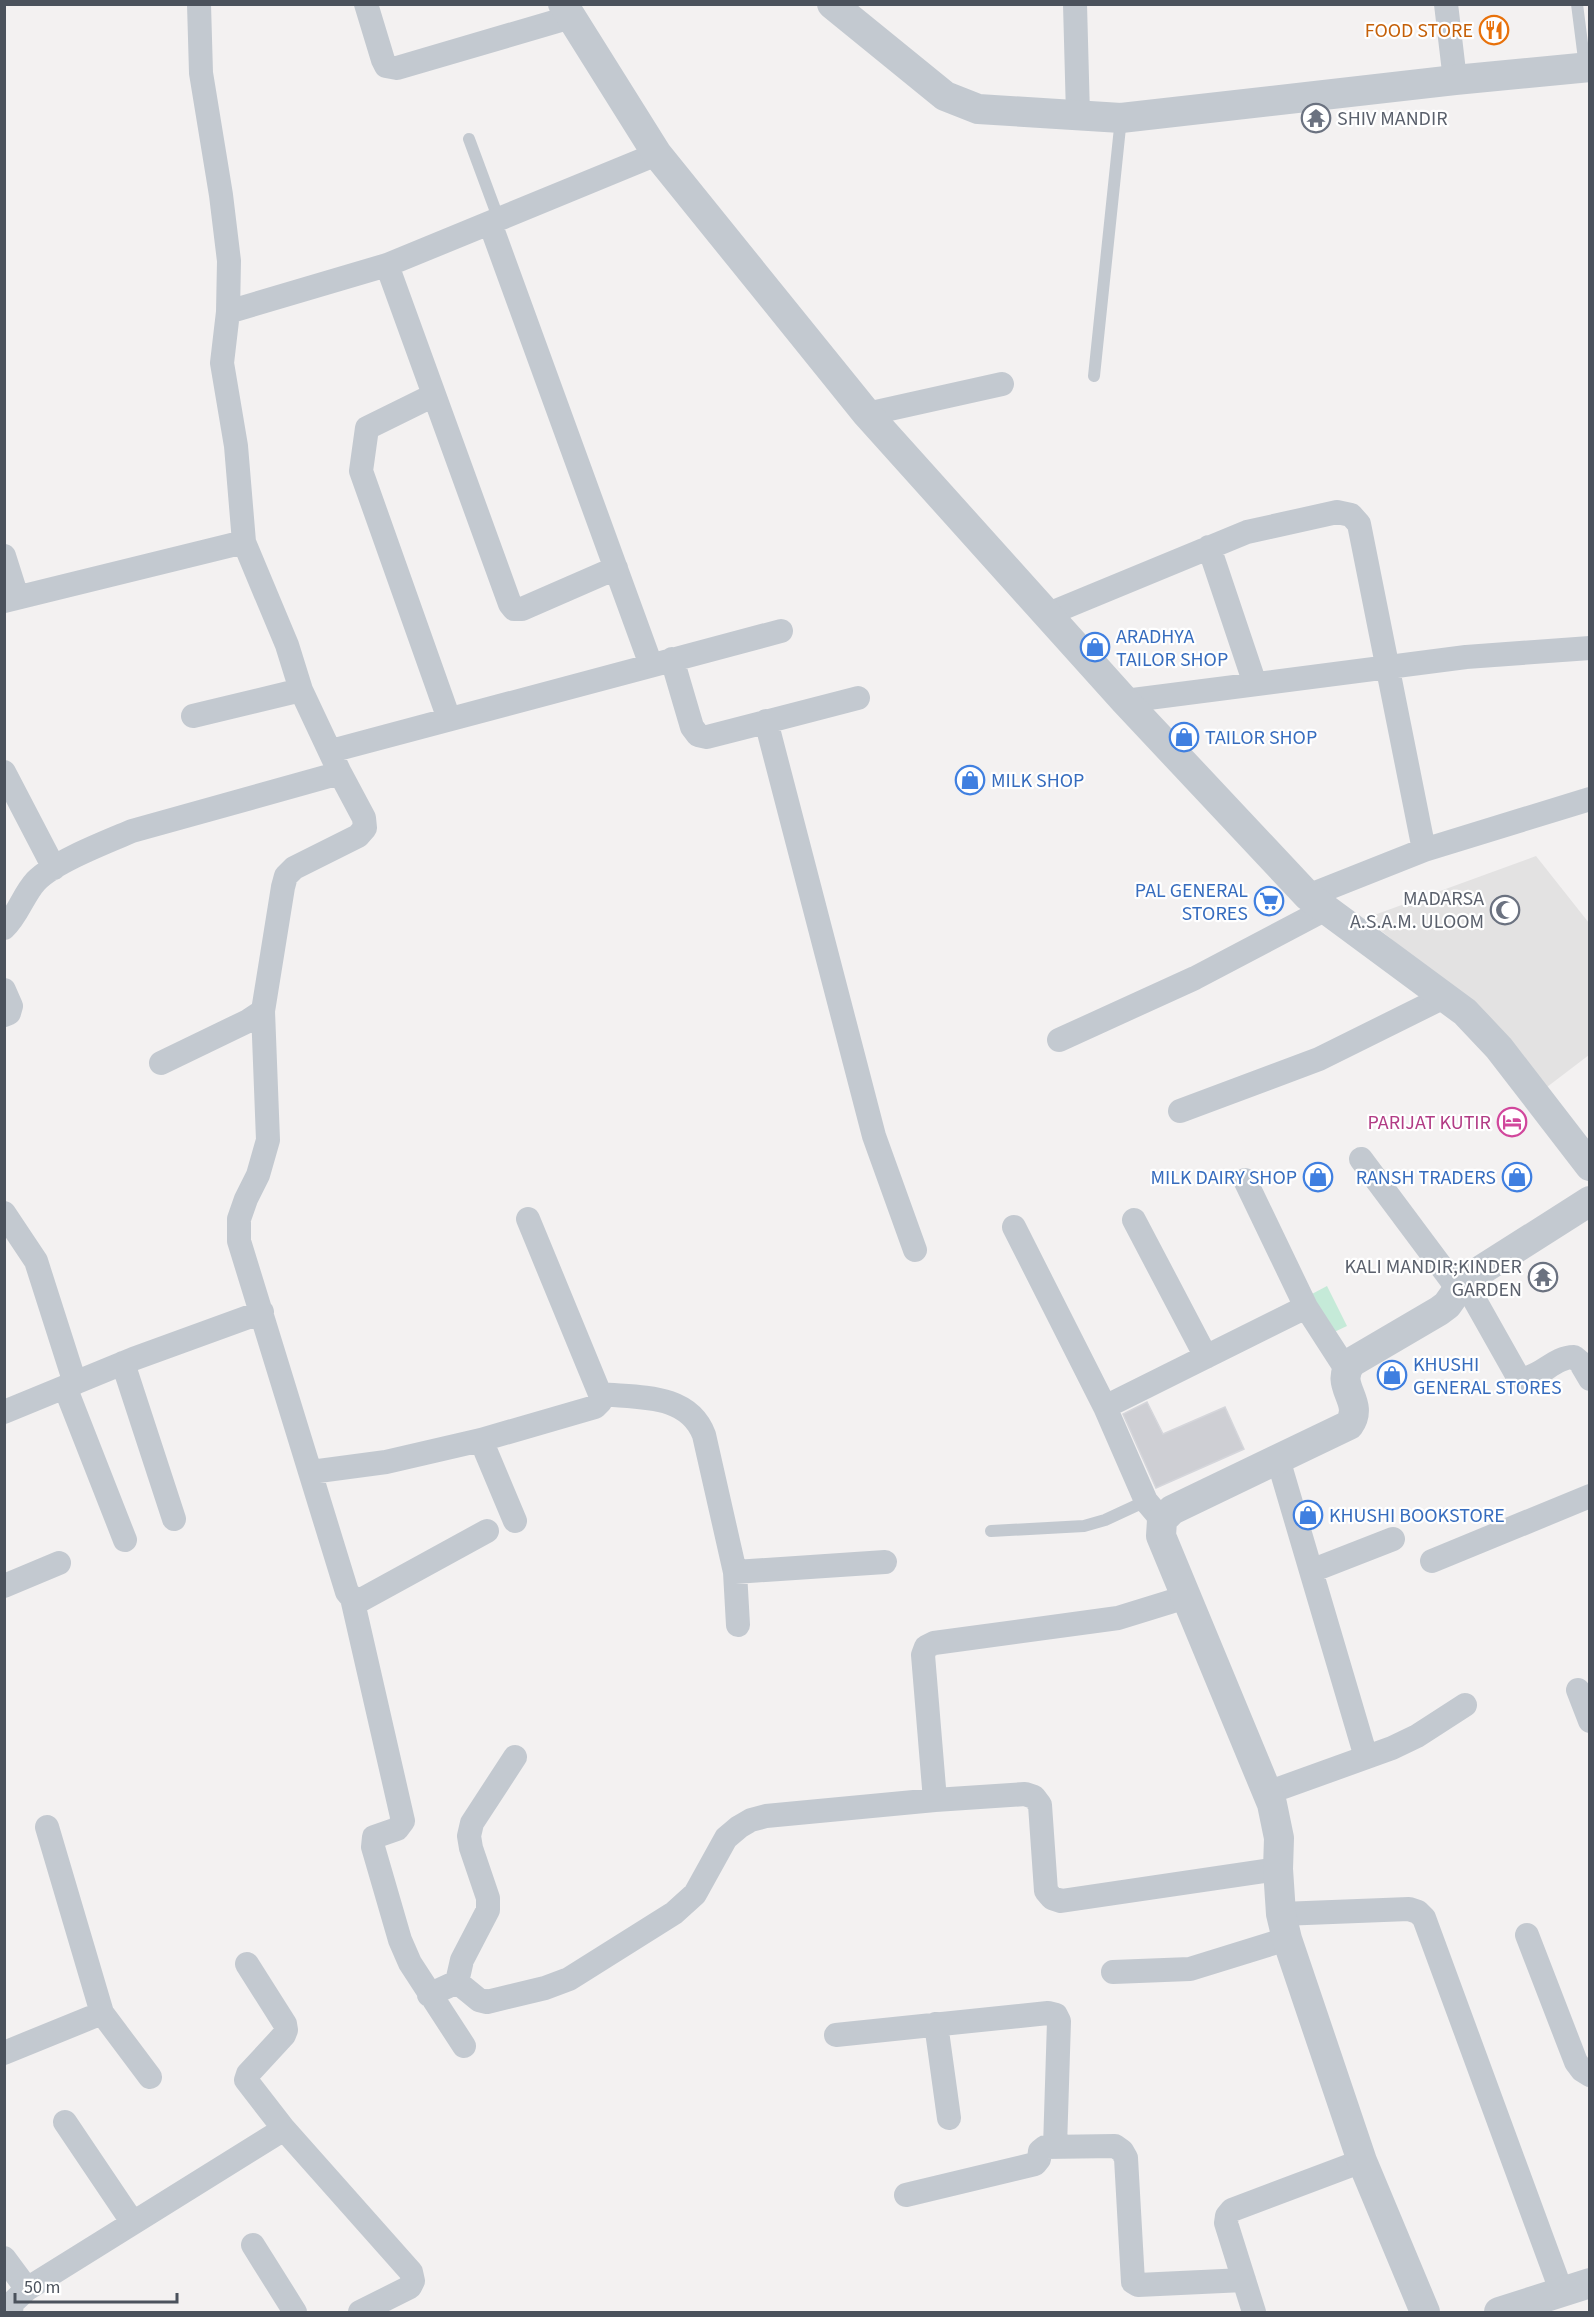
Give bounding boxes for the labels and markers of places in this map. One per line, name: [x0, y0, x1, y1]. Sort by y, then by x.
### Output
restaurant icon: FOOD STORE: [1478, 14, 1510, 46]
place label: FOOD STORE: [1365, 17, 1473, 45]
temple icon: SHIV MANDIR: [1300, 102, 1332, 134]
place label: SHIV MANDIR: [1337, 105, 1448, 133]
place label: ARADHYA TAILOR SHOP: [1116, 623, 1228, 674]
shop icon: ARADHYA TAILOR SHOP: [1079, 631, 1111, 663]
shop icon: TAILOR SHOP: [1168, 721, 1200, 753]
place label: TAILOR SHOP: [1205, 724, 1317, 752]
shop icon: MILK SHOP: [954, 764, 986, 796]
place label: MILK SHOP: [991, 767, 1084, 795]
place label: PAL GENERAL STORES: [1135, 877, 1248, 928]
supermarket icon: PAL GENERAL STORES: [1253, 885, 1285, 917]
place label: MADARSA A.S.A.M. ULOOM: [1350, 885, 1484, 936]
mosque icon: MADARSA A.S.A.M. ULOOM: [1489, 894, 1521, 926]
hotel icon: PARIJAT KUTIR: [1496, 1106, 1528, 1138]
place label: PARIJAT KUTIR: [1367, 1109, 1491, 1137]
shop icon: MILK DAIRY SHOP: [1302, 1161, 1334, 1193]
shop icon: RANSH TRADERS: [1501, 1161, 1533, 1193]
place label: MILK DAIRY SHOP: [1150, 1164, 1297, 1192]
place label: RANSH TRADERS: [1356, 1164, 1496, 1192]
place label: KALI MANDIR;KINDER GARDEN: [1345, 1253, 1522, 1304]
temple icon: KALI MANDIR;KINDER GARDEN: [1527, 1261, 1559, 1293]
place label: KHUSHI GENERAL STORES: [1413, 1351, 1562, 1402]
shop icon: KHUSHI GENERAL STORES: [1376, 1359, 1408, 1391]
shop icon: KHUSHI BOOKSTORE: [1292, 1499, 1324, 1531]
place label: KHUSHI BOOKSTORE: [1329, 1502, 1505, 1530]

